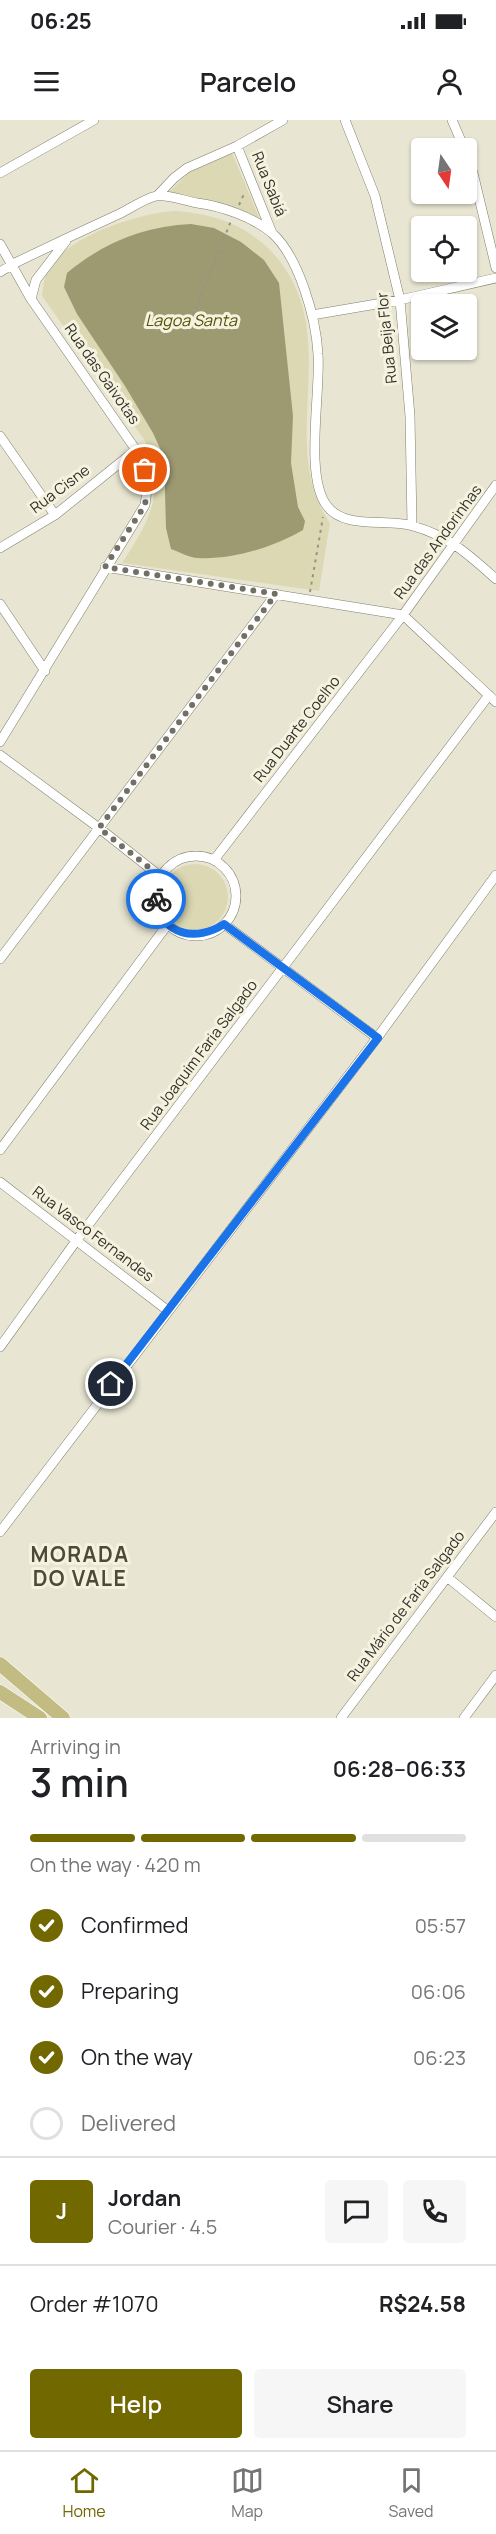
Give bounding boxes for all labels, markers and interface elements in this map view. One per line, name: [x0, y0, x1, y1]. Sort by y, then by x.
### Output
text: 06:25: [30, 6, 92, 36]
text: Parcelo: [200, 63, 296, 100]
icon: menu: [30, 65, 63, 98]
icon: person: [433, 65, 466, 98]
north arrow: [411, 138, 477, 204]
map controls: [411, 138, 477, 360]
street label: Rua Sabiá: [247, 148, 292, 219]
button: locate: [411, 216, 477, 282]
street label: Rua Beija Flor: [371, 291, 402, 385]
button: layers: [411, 294, 477, 360]
water label: Lagoa Santa: [145, 309, 238, 331]
street label: Rua das Gaivotas: [60, 319, 145, 428]
pin: [119, 444, 170, 495]
icon: bag: [128, 453, 161, 486]
street label: Rua Cisne: [26, 459, 94, 518]
street label: Rua das Andorinhas: [389, 480, 486, 603]
street label: Rua Duarte Coelho: [248, 671, 345, 786]
courier: [126, 869, 186, 929]
icon: bike: [140, 883, 173, 916]
street label: Rua Joaquim Faria Salgado: [135, 975, 262, 1134]
street label: Rua Vasco Fernandes: [28, 1181, 159, 1286]
pin: [85, 1358, 136, 1409]
icon: home: [94, 1367, 127, 1400]
street label: Rua Mário de Faria Salgado: [342, 1526, 469, 1685]
district label: MORADA DO VALE: [30, 1540, 130, 1592]
text: Arriving in: [30, 1733, 121, 1760]
text: 06:28–06:33: [333, 1754, 466, 1784]
text: 3 min: [30, 1755, 129, 1809]
text: On the way · 420 m: [30, 1851, 201, 1878]
icon: check: [30, 1909, 63, 1942]
text: Confirmed: [81, 1910, 189, 1940]
text: 05:57: [415, 1912, 466, 1939]
icon: check: [30, 1975, 63, 2008]
text: Preparing: [81, 1976, 179, 2006]
text: 06:06: [411, 1978, 466, 2005]
icon: check: [30, 2041, 63, 2074]
text: On the way: [81, 2042, 193, 2072]
text: 06:23: [413, 2044, 466, 2071]
text: Delivered: [81, 2108, 176, 2138]
button: chat: [325, 2180, 388, 2243]
button: phone: [403, 2180, 466, 2243]
text: Jordan: [108, 2183, 181, 2213]
text: J: [56, 2196, 67, 2226]
text: Courier · 4.5: [108, 2213, 217, 2240]
text: Order #1070: [30, 2289, 159, 2319]
text: R$24.58: [379, 2289, 466, 2319]
button: Help: [30, 2369, 242, 2438]
button: Share: [254, 2369, 466, 2438]
tab: Home: [62, 2464, 106, 2522]
tab: Map: [231, 2464, 264, 2522]
tab: Saved: [388, 2464, 434, 2522]

